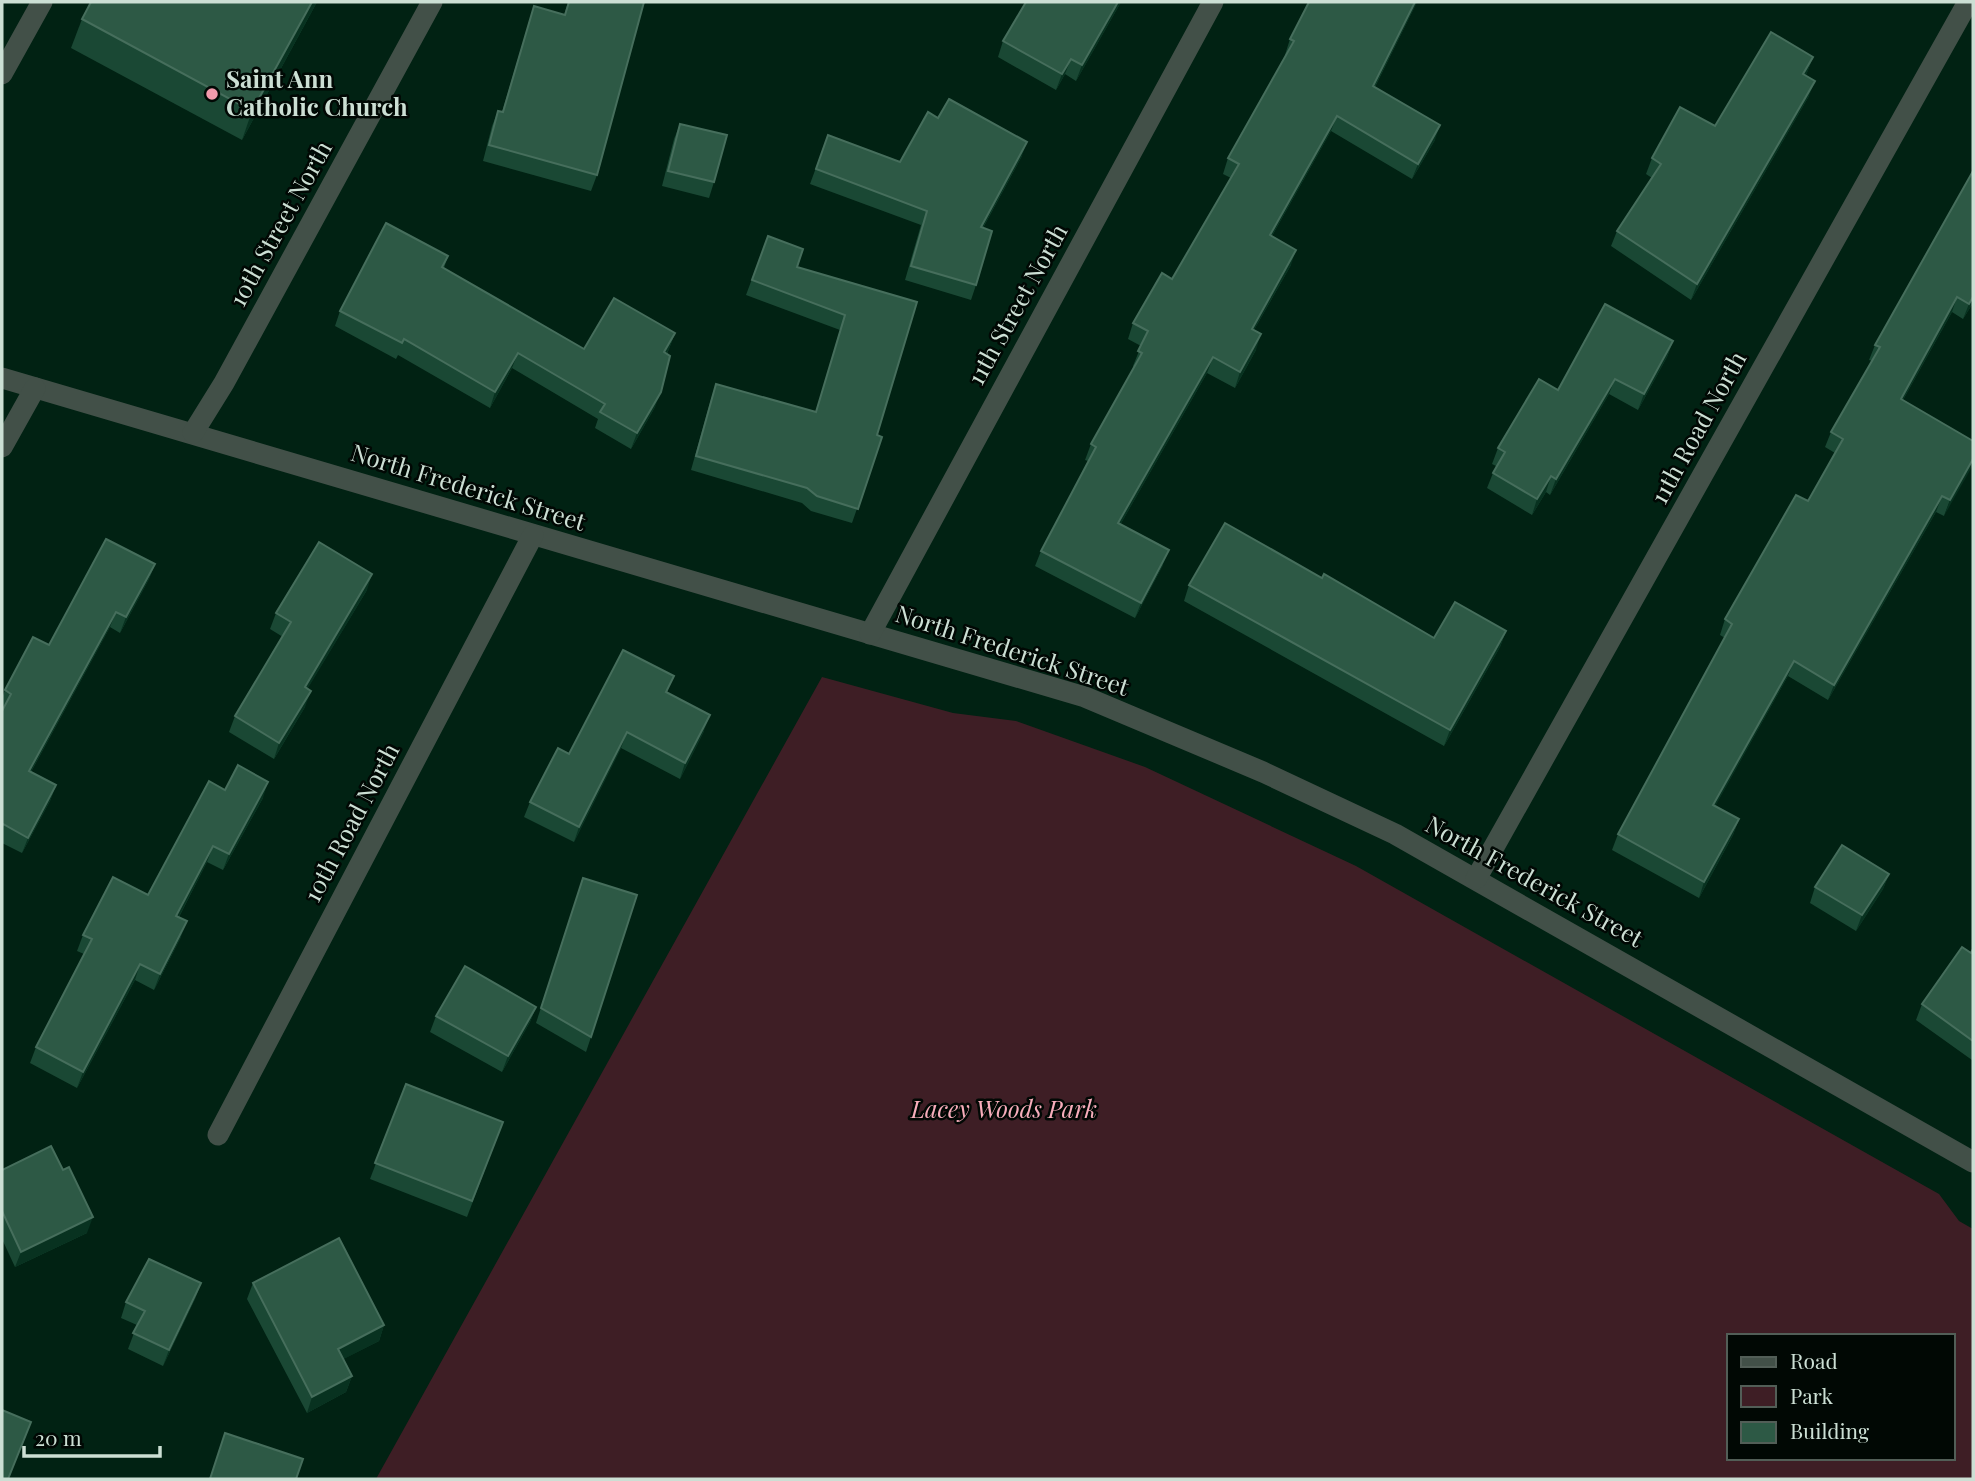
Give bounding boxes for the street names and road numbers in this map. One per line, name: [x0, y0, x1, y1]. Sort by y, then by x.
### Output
street label: 10th Street North: [220, 134, 338, 312]
street label: 11th Street North: [959, 218, 1074, 390]
street label: 11th Road North: [1642, 345, 1752, 509]
street label: North Frederick Street: [347, 435, 590, 537]
street label: North Frederick Street: [892, 596, 1134, 702]
street label: 10th Road North: [295, 737, 406, 907]
street label: North Frederick Street: [1421, 807, 1650, 954]

